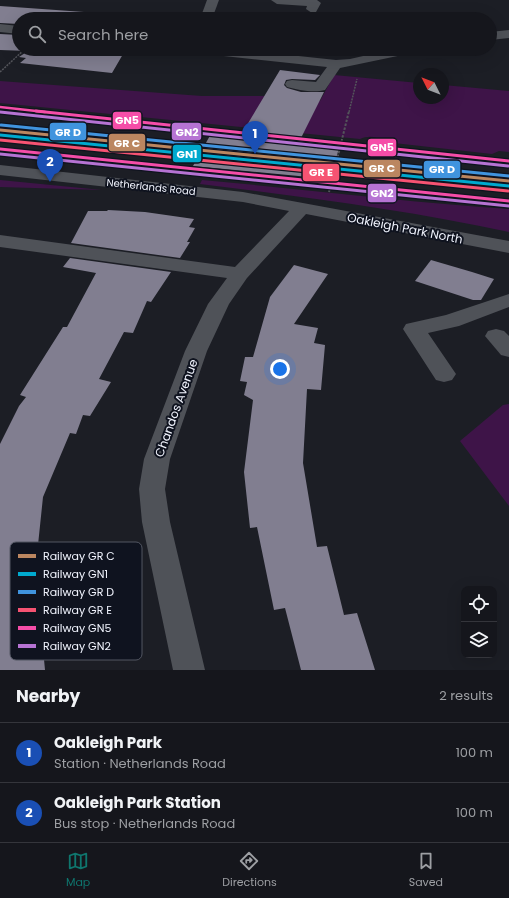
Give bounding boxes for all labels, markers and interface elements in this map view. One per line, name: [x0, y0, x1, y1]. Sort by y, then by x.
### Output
search box: [12, 12, 497, 56]
icon: search: [26, 23, 48, 45]
text: Search here: [58, 24, 148, 45]
north arrow: [413, 68, 449, 104]
line badge: GN5: [112, 111, 142, 130]
text: GN5: [115, 112, 139, 128]
pin: 1: [242, 121, 268, 154]
line badge: GR D: [49, 122, 87, 141]
line badge: GN2: [171, 122, 202, 141]
text: GR D: [55, 124, 81, 140]
text: GN2: [176, 124, 198, 140]
line badge: GR C: [108, 133, 146, 152]
text: GR C: [114, 135, 140, 151]
line badge: GN5: [367, 138, 397, 157]
text: GN5: [370, 139, 394, 155]
line badge: GN1: [172, 144, 202, 163]
text: GN1: [177, 146, 197, 162]
pin: 2: [37, 149, 63, 182]
line badge: GR C: [363, 159, 401, 178]
text: GR C: [369, 160, 395, 176]
line badge: GR D: [423, 160, 461, 179]
text: GR D: [429, 161, 455, 177]
line badge: GR E: [302, 163, 340, 182]
text: GR E: [309, 164, 333, 180]
street label: Netherlands Road: [106, 175, 196, 199]
line badge: GN2: [367, 183, 397, 203]
text: GN2: [371, 185, 393, 201]
street label: Oakleigh Park North: [346, 208, 464, 248]
street label: Chandos Avenue: [150, 357, 202, 459]
your location: [270, 359, 290, 379]
legend: [10, 542, 142, 660]
text: Railway GR C: [43, 548, 115, 564]
text: Railway GN1: [43, 566, 108, 582]
text: Railway GR D: [43, 584, 114, 600]
map controls: [461, 586, 497, 658]
button: locate: [461, 586, 497, 622]
text: Railway GR E: [43, 602, 112, 618]
text: Railway GN5: [43, 620, 111, 636]
button: layers: [461, 622, 497, 658]
text: Railway GN2: [43, 638, 111, 654]
text: Nearby: [16, 684, 80, 708]
text: 2 results: [439, 686, 493, 705]
text: Oakleigh Park: [54, 732, 162, 753]
text: 1: [27, 743, 31, 762]
text: 100 m: [456, 743, 493, 762]
text: Station · Netherlands Road: [54, 754, 226, 773]
text: Oakleigh Park Station: [54, 792, 221, 813]
text: 2: [25, 803, 33, 822]
text: 100 m: [456, 803, 493, 822]
text: Bus stop · Netherlands Road: [54, 814, 235, 833]
tab: Map: [66, 850, 90, 891]
tab: Directions: [222, 850, 277, 891]
tab: Saved: [409, 850, 443, 891]

